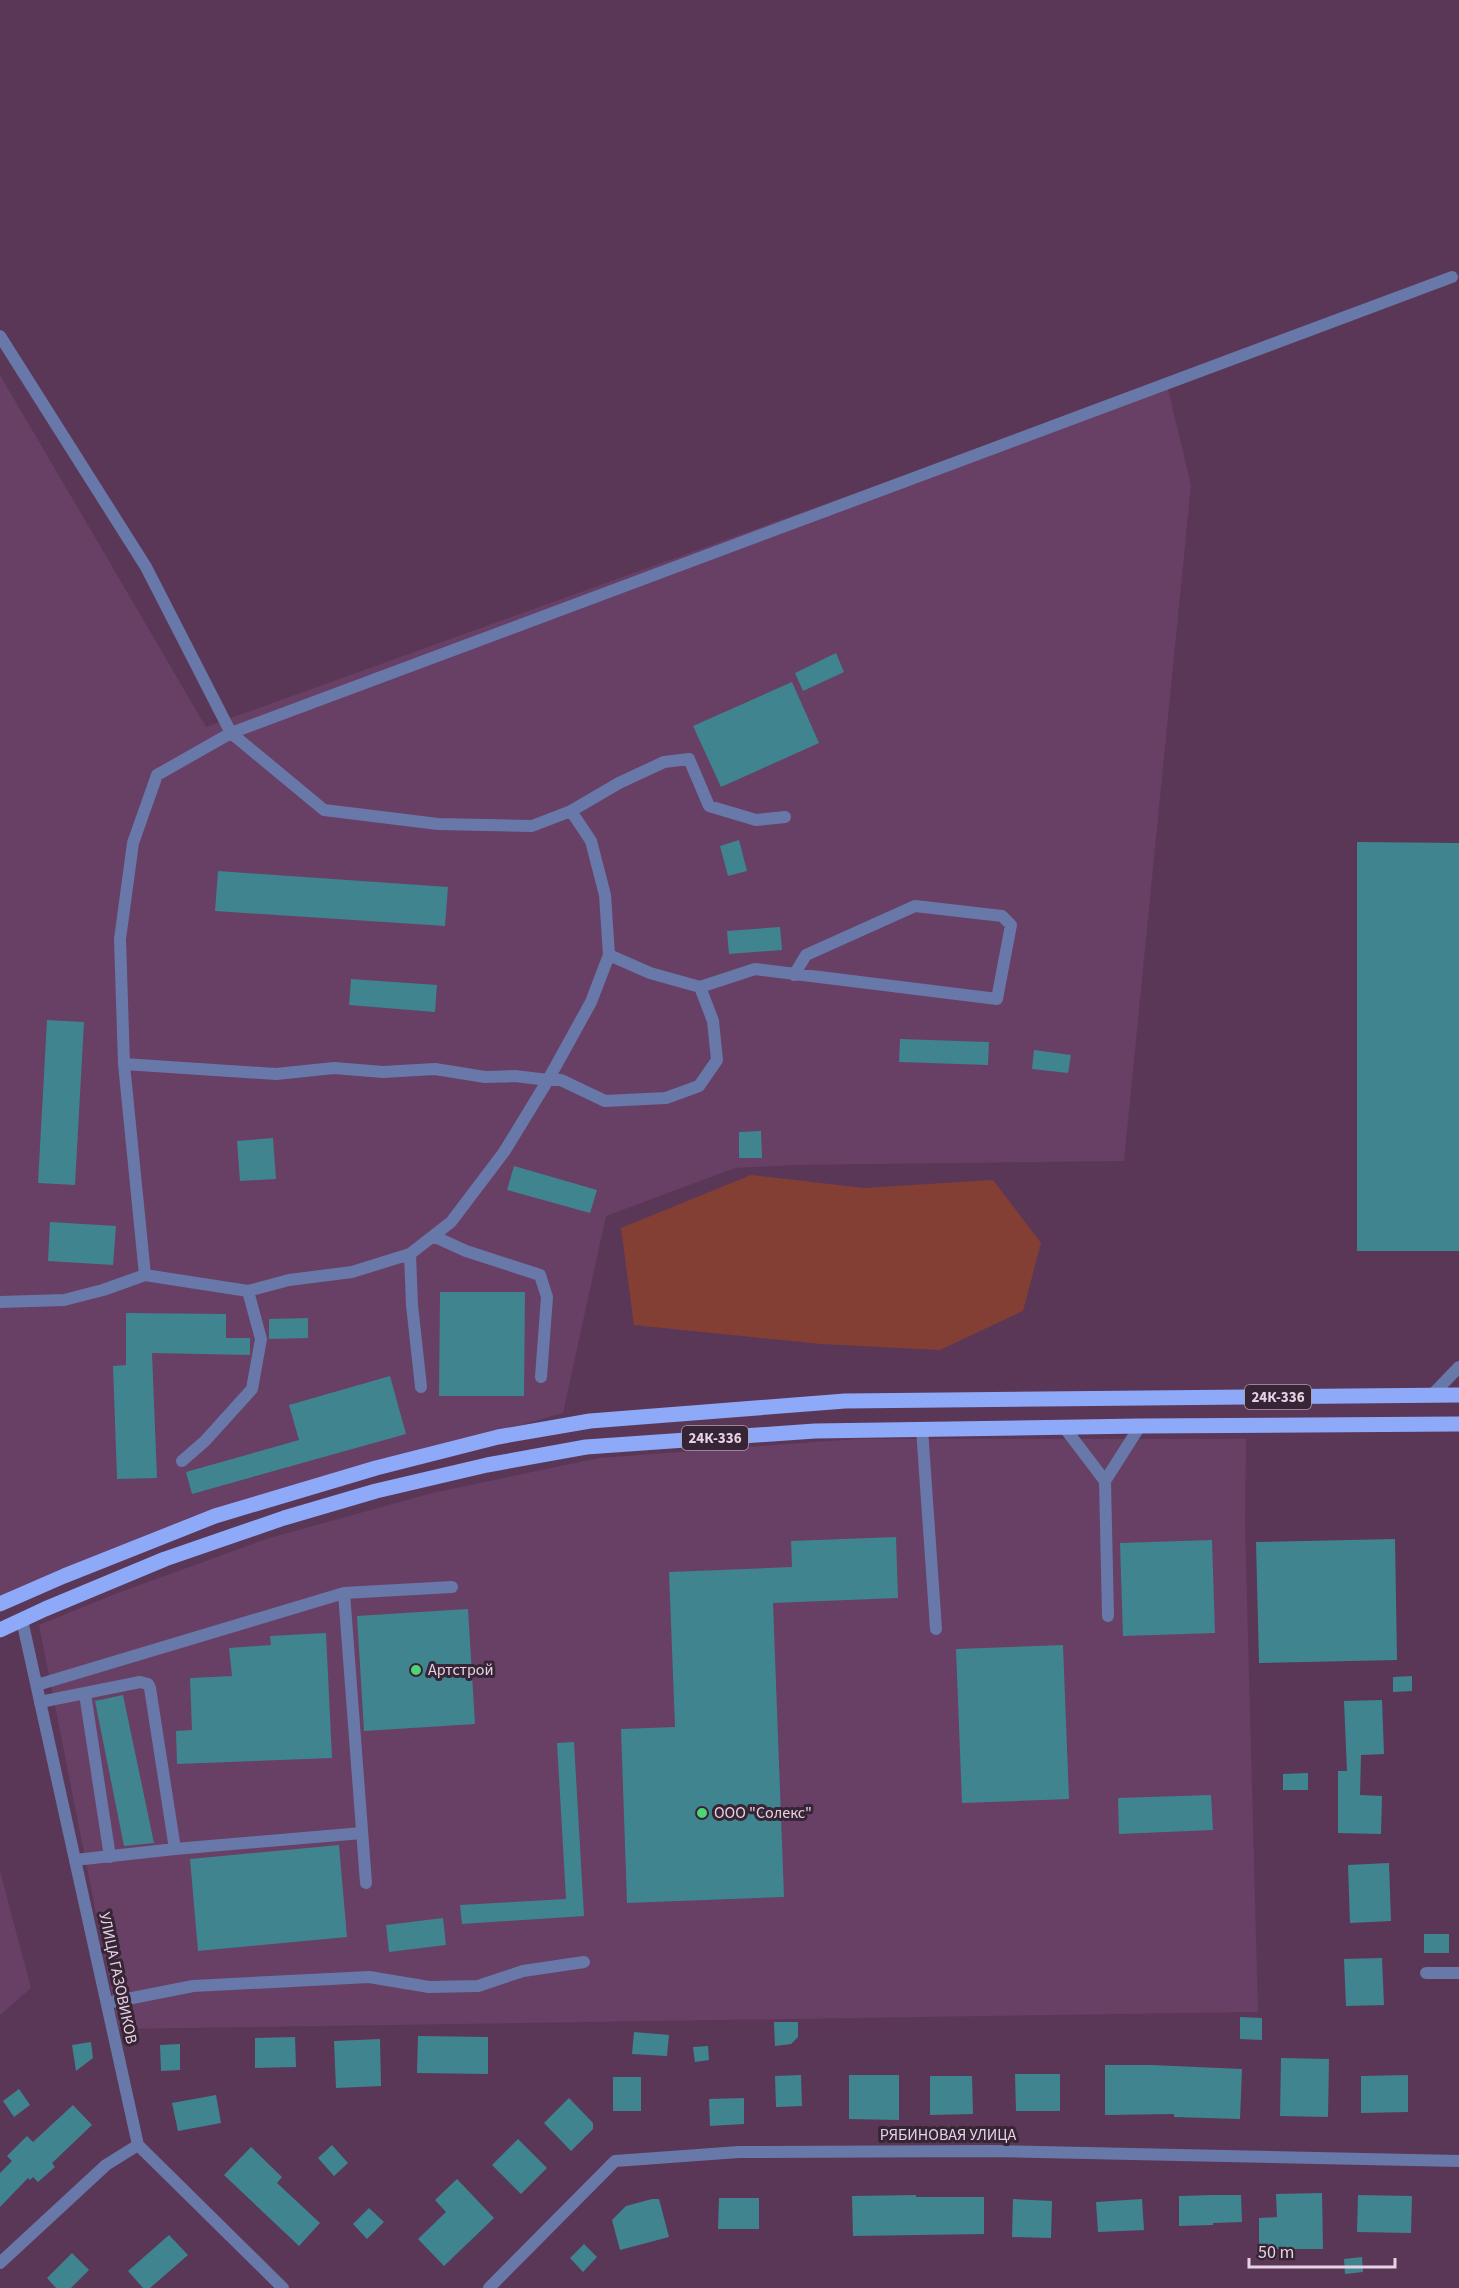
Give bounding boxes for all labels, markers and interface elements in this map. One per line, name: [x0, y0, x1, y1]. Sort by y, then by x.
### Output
road number: 24К-336: [1245, 1385, 1311, 1409]
road number: 24К-336: [682, 1426, 748, 1450]
place label: Артстрой: [428, 1659, 494, 1681]
marker: Артстрой: [409, 1663, 423, 1677]
place label: ООО "Солекс": [714, 1802, 812, 1824]
marker: ООО "Солекс": [695, 1806, 709, 1820]
street label: УЛИЦА ГАЗОВИКОВ: [93, 1910, 143, 2046]
street label: РЯБИНОВАЯ УЛИЦА: [880, 2124, 1017, 2146]
scale bar: [1249, 2231, 1394, 2269]
text: 50 m: [1258, 2240, 1294, 2265]

